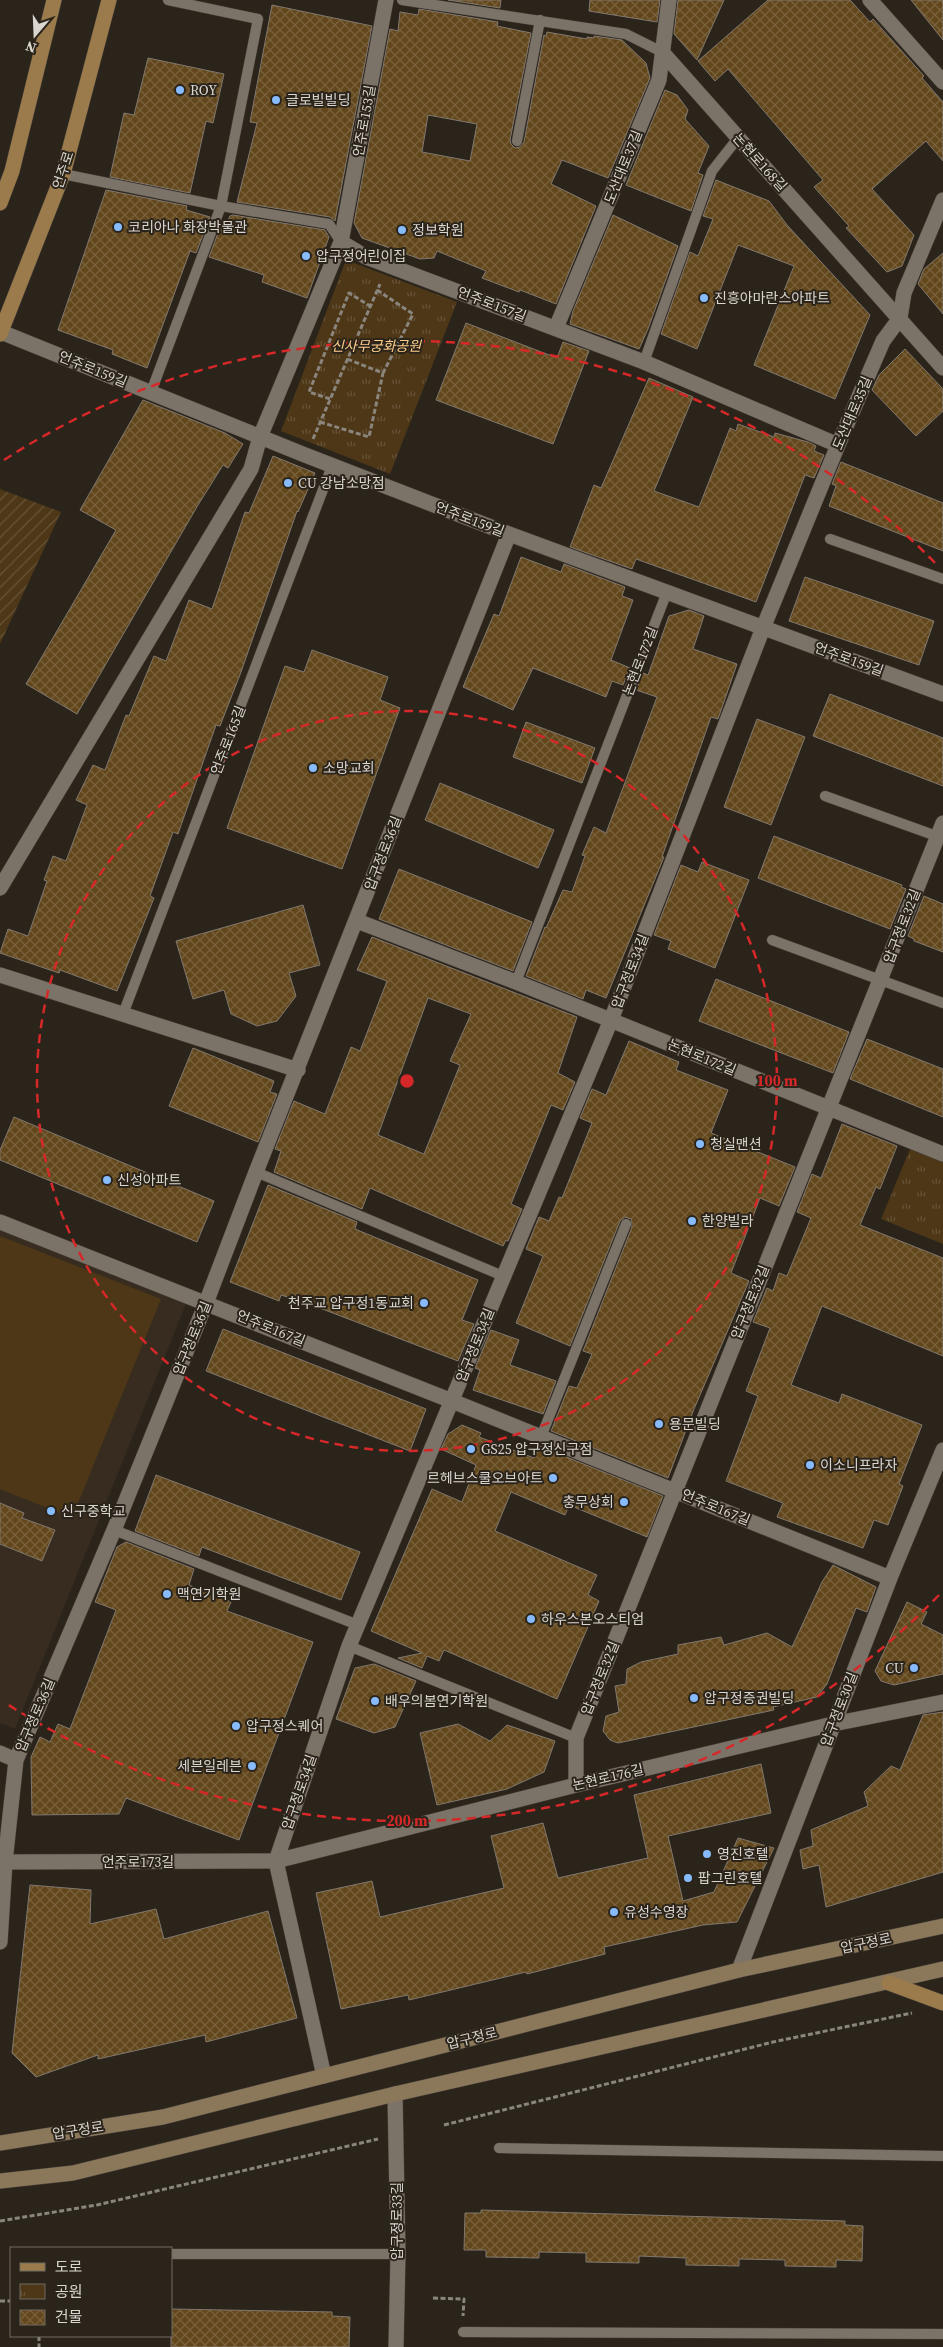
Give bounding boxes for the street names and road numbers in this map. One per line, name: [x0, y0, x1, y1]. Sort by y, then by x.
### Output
street label: 언주로153길: [348, 84, 380, 158]
street label: 도산대로37길: [599, 127, 647, 207]
street label: 논현로168길: [728, 128, 792, 196]
street label: 언주로: [48, 148, 79, 191]
street label: 언주로157길: [455, 282, 529, 326]
street label: 언주로159길: [56, 346, 130, 392]
street label: 도산대로35길: [827, 373, 877, 453]
street label: 언주로159길: [433, 497, 507, 541]
street label: 논현로172길: [618, 624, 662, 698]
street label: 언주로159길: [812, 637, 886, 681]
street label: 언주로165길: [206, 703, 250, 777]
street label: 압구정로36길: [360, 813, 406, 893]
street label: 압구정로32길: [879, 886, 925, 966]
street label: 압구정로34길: [607, 931, 653, 1011]
street label: 논현로172길: [665, 1034, 739, 1080]
street label: 압구정로32길: [726, 1262, 774, 1342]
street label: 압구정로36길: [168, 1298, 216, 1378]
street label: 언주로167길: [234, 1305, 308, 1351]
street label: 압구정로34길: [451, 1305, 499, 1385]
street label: 언주로167길: [679, 1484, 753, 1530]
street label: 압구정로32길: [576, 1638, 624, 1718]
street label: 압구정로30길: [816, 1669, 862, 1749]
street label: 압구정로36길: [10, 1675, 60, 1755]
street label: 압구정로34길: [277, 1752, 321, 1832]
street label: 논현로176길: [570, 1759, 646, 1795]
street label: 언주로173길: [102, 1852, 174, 1872]
street label: 압구정로: [839, 1928, 893, 1958]
street label: 압구정로: [445, 2022, 500, 2054]
street label: 압구정로: [51, 2116, 105, 2144]
street label: 압구정로33길: [387, 2182, 407, 2260]

